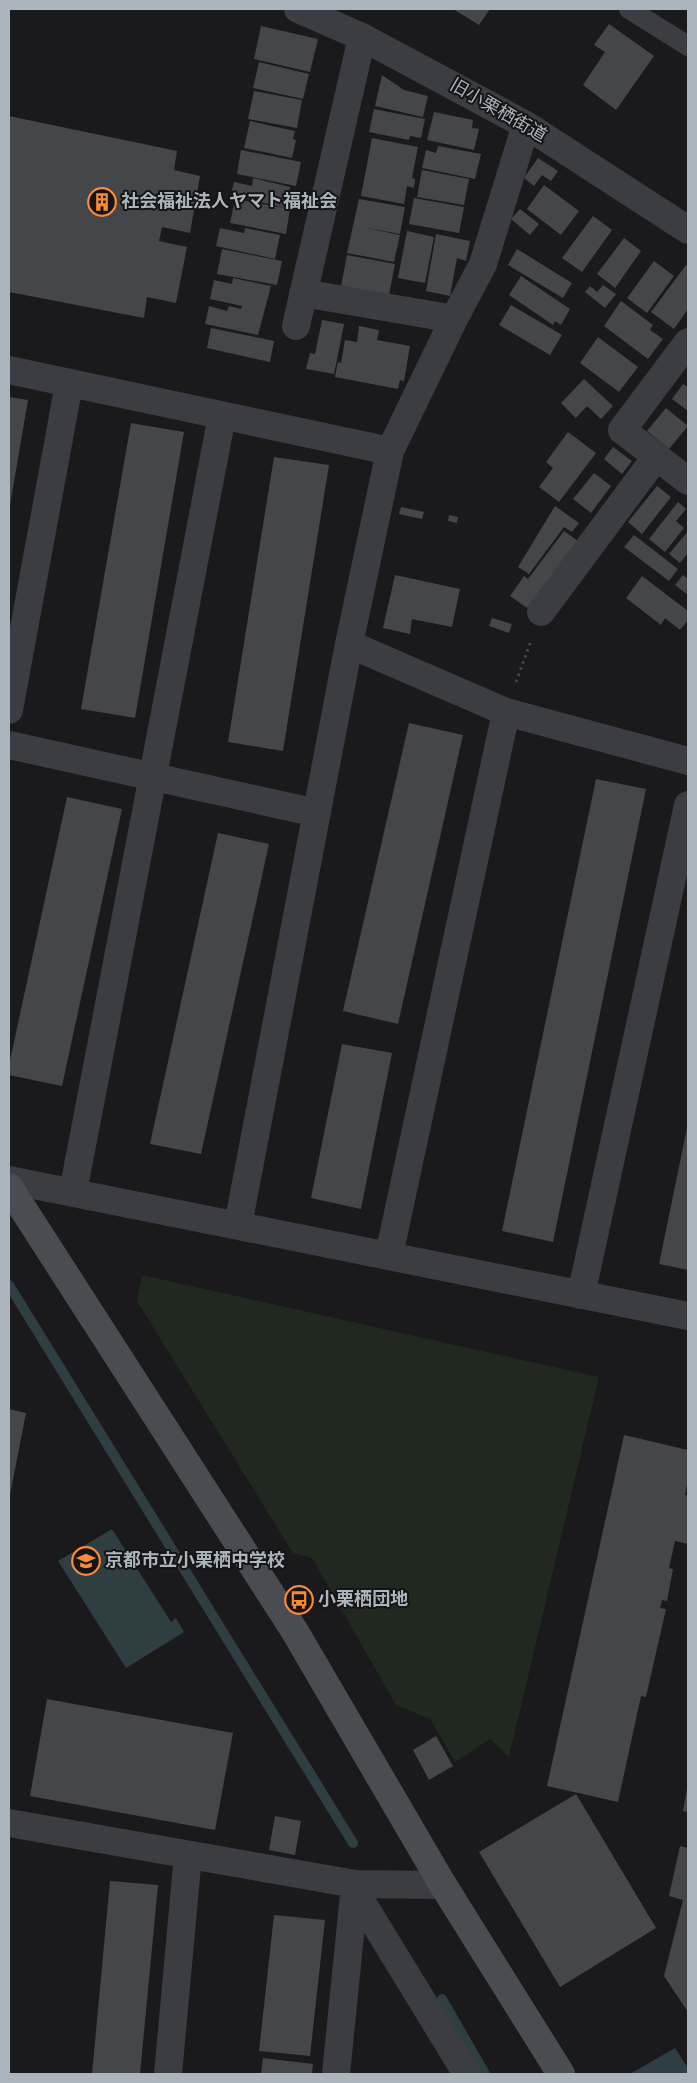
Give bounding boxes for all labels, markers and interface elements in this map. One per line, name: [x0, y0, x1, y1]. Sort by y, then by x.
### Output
street label: 旧小栗栖街道: [447, 74, 550, 146]
building icon: 社会福祉法人ヤマト福祉会: [87, 187, 117, 217]
place label: 社会福祉法人ヤマト福祉会: [121, 191, 337, 211]
school or university icon: 京都市立小栗栖中学校: [71, 1546, 101, 1576]
place label: 京都市立小栗栖中学校: [105, 1550, 285, 1570]
bus stop icon: 小栗栖団地: [284, 1585, 314, 1615]
place label: 小栗栖団地: [318, 1590, 408, 1609]

